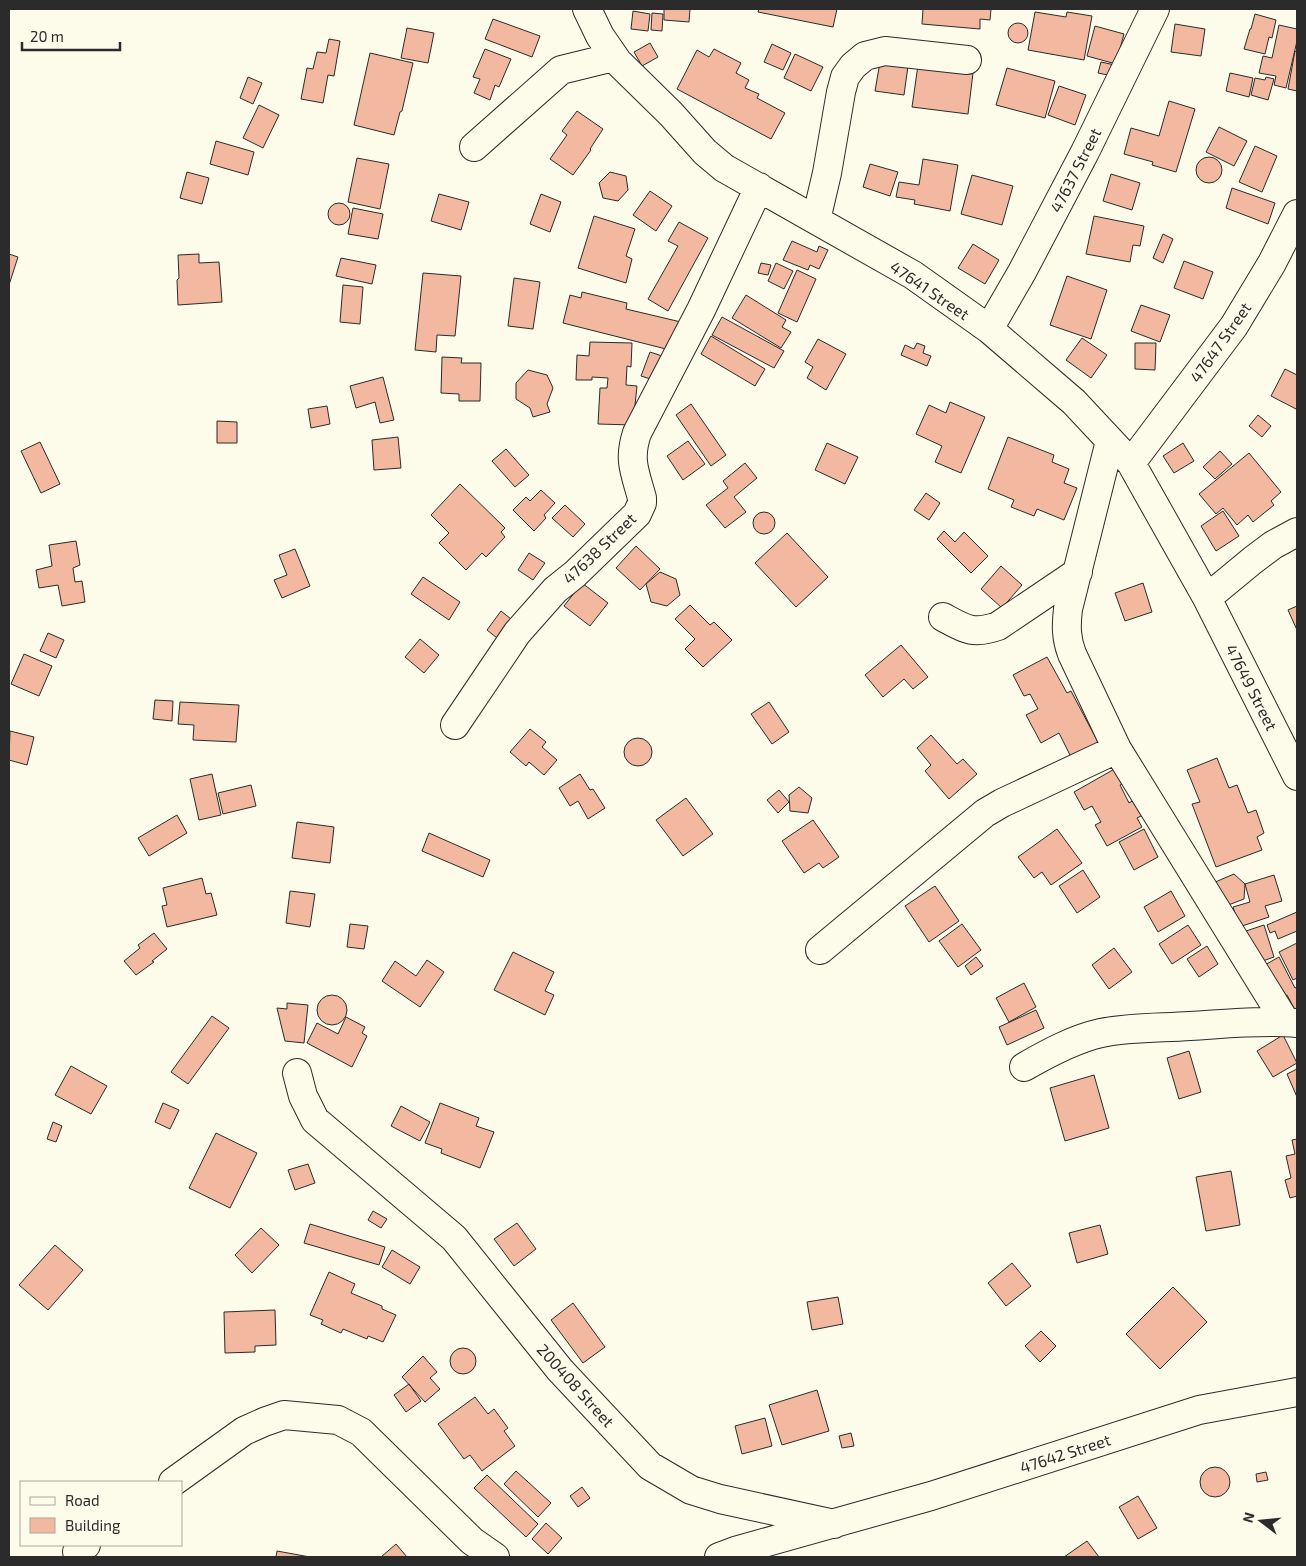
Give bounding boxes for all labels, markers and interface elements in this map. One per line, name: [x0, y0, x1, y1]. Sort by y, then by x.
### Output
scale bar: [22, 20, 120, 52]
text: 20 m: [30, 27, 64, 45]
street label: 47637 Street: [1046, 125, 1104, 215]
street label: 47641 Street: [887, 257, 973, 323]
street label: 47647 Street: [1185, 298, 1255, 386]
street label: 47638 Street: [559, 509, 639, 587]
street label: 47649 Street: [1222, 641, 1282, 733]
street label: 200408 Street: [534, 1339, 618, 1431]
street label: 47642 Street: [1017, 1429, 1113, 1477]
legend: [20, 1481, 182, 1546]
text: Road: [65, 1491, 100, 1509]
north arrow: [1236, 1496, 1286, 1546]
text: N: [1238, 1510, 1258, 1524]
text: Building: [65, 1516, 121, 1534]

